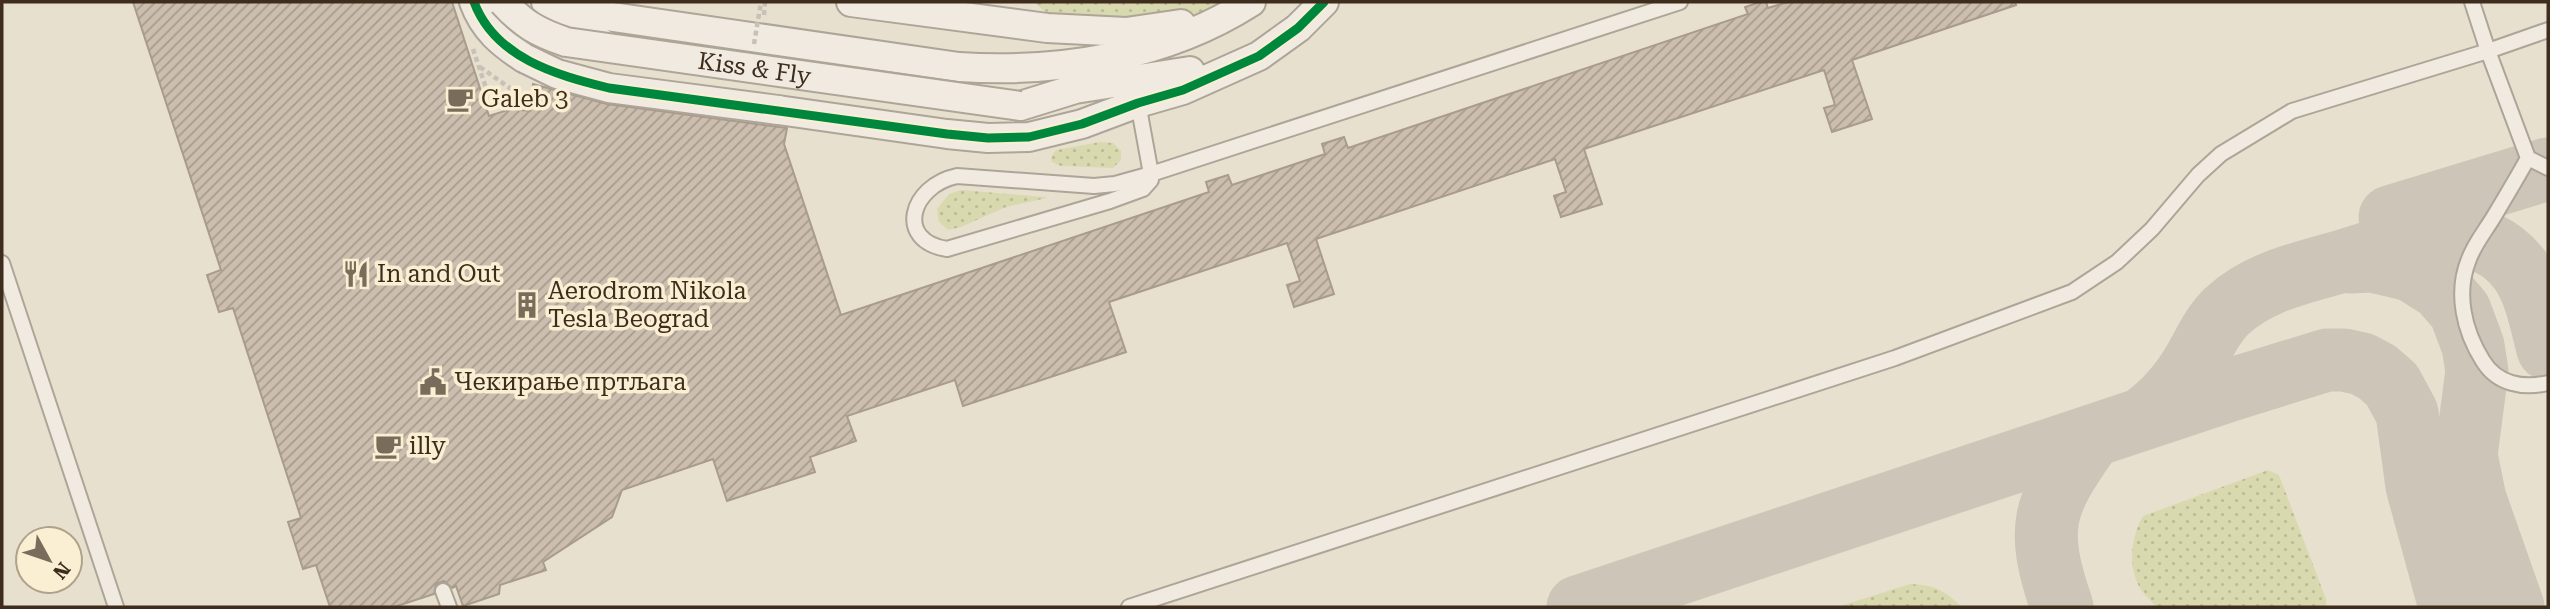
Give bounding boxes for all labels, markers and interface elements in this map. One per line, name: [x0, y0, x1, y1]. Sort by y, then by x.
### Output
street label: Kiss & Fly: [696, 47, 814, 91]
cafe icon: Galeb 3: [445, 84, 475, 114]
place label: Galeb 3: [481, 85, 568, 113]
restaurant icon: In and Out: [341, 259, 371, 289]
place label: In and Out: [377, 260, 501, 288]
place label: Aerodrom Nikola Tesla Beograd: [548, 277, 747, 333]
building icon: Aerodrom Nikola Tesla Beograd: [512, 290, 542, 320]
public building icon: Чекирање пртљага: [418, 367, 448, 397]
place label: Чекирање пртљага: [454, 368, 686, 396]
cafe icon: illy: [373, 431, 403, 461]
place label: illy: [409, 432, 446, 460]
north arrow: [14, 525, 84, 595]
text: N: [48, 558, 75, 584]

